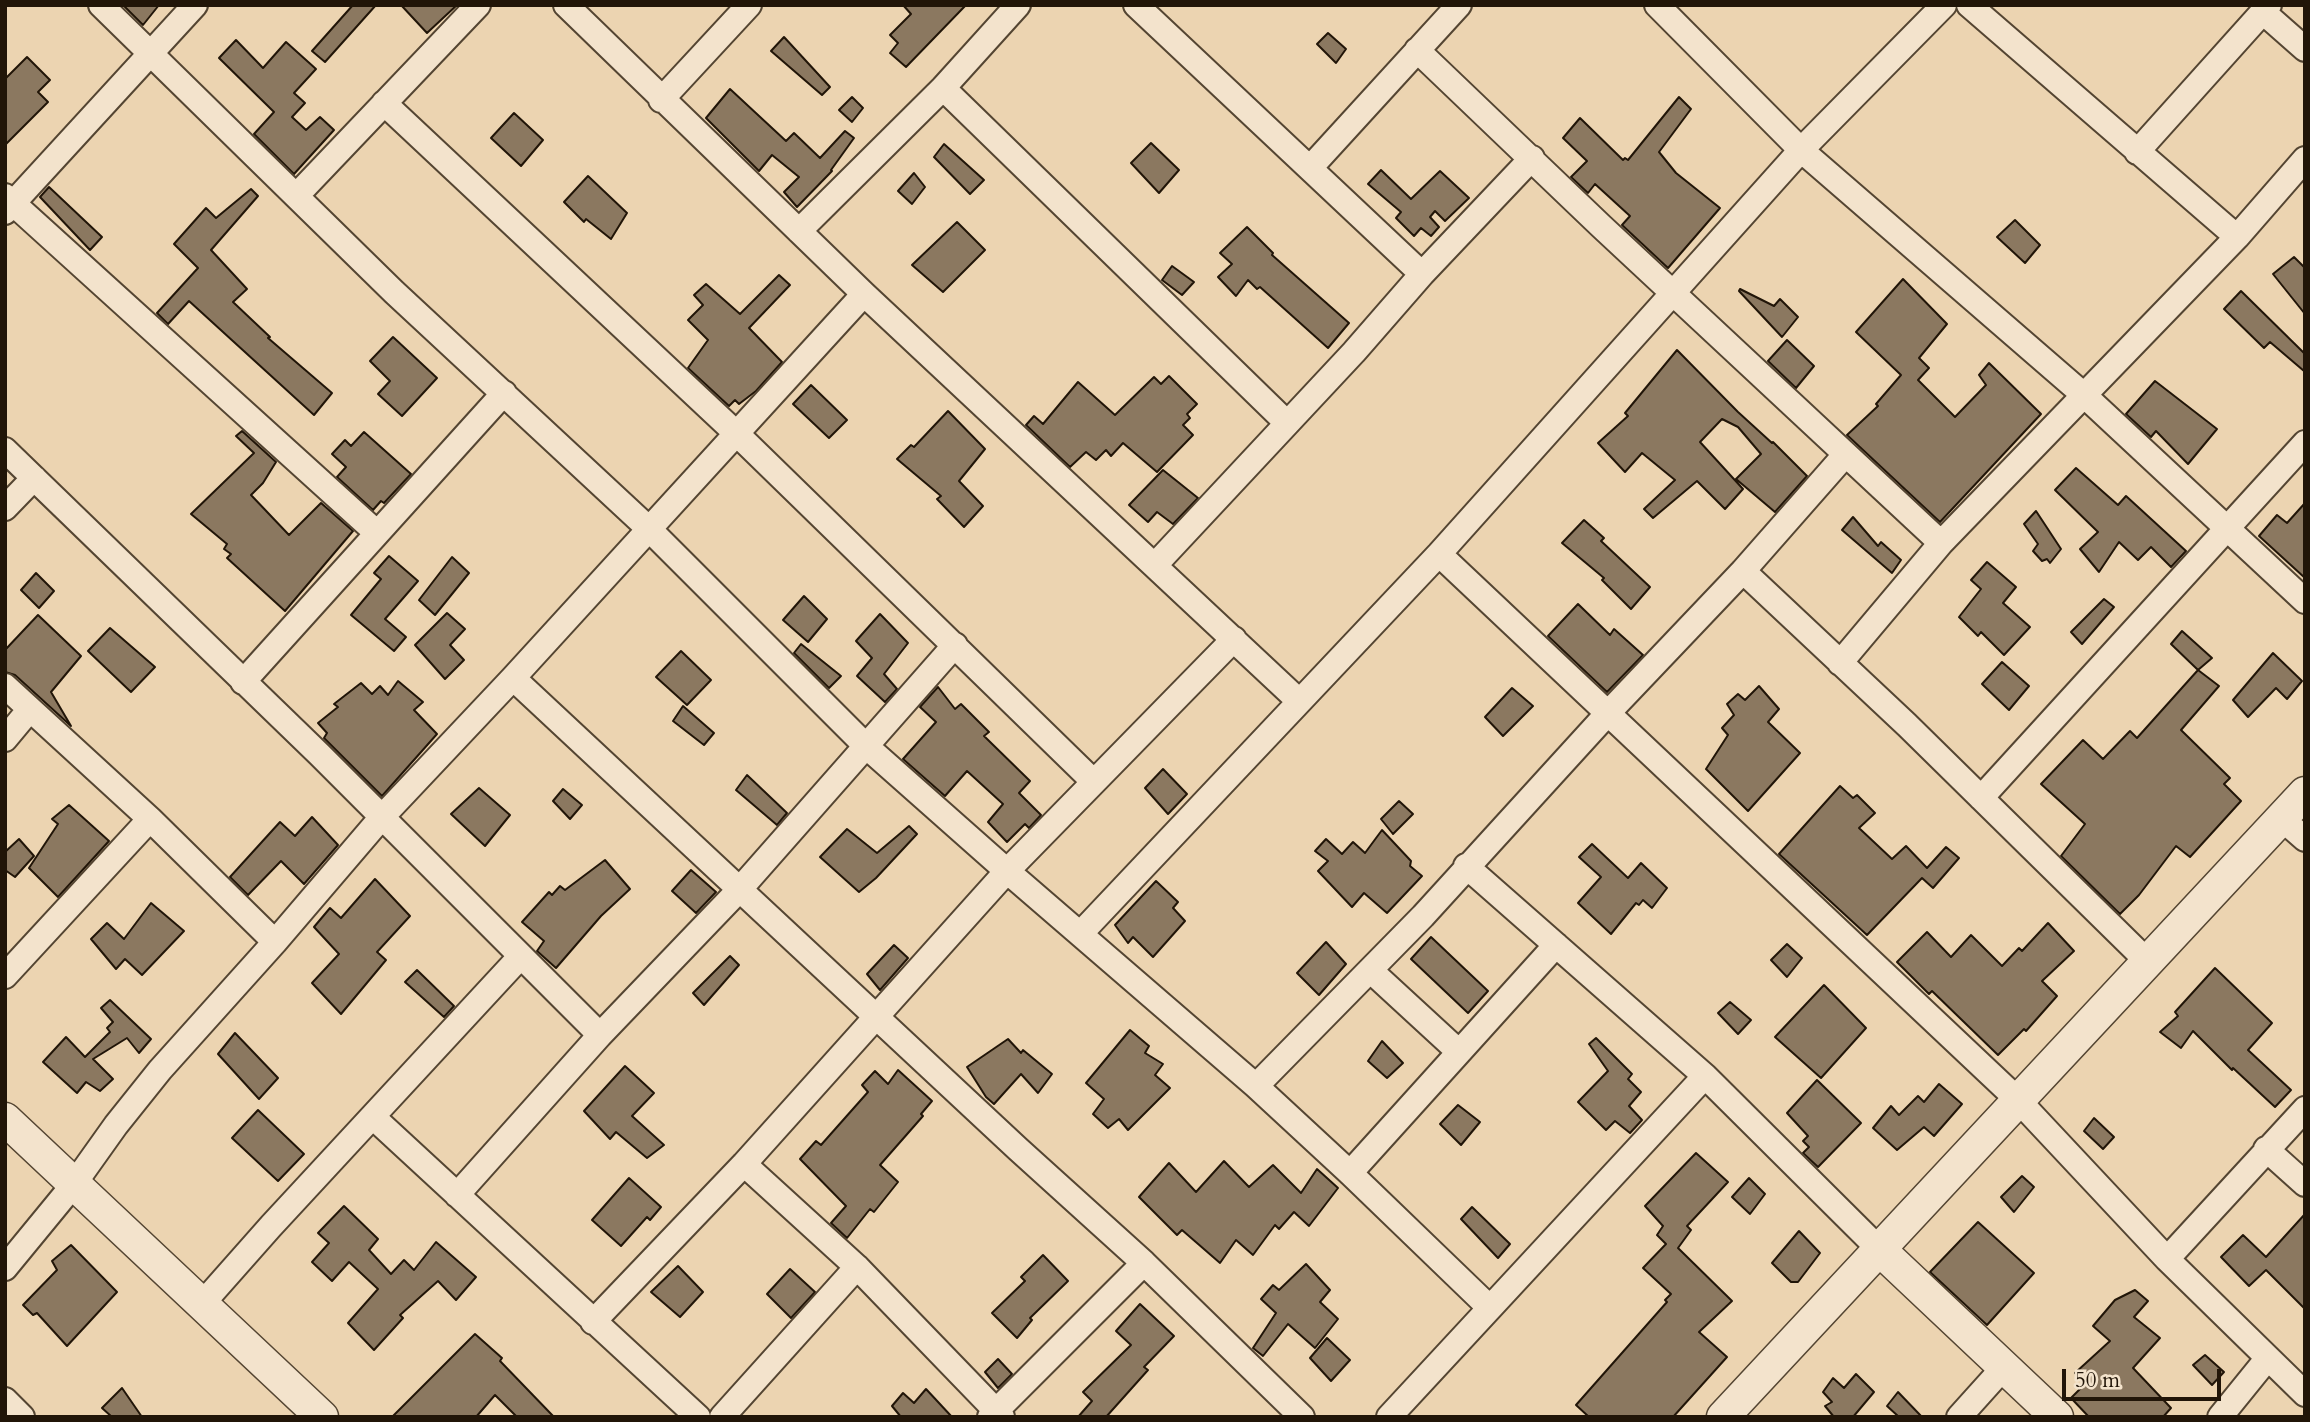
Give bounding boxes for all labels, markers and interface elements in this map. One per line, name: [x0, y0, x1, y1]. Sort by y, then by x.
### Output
scale bar: [2065, 1356, 2224, 1400]
text: 50 m: [2075, 1366, 2120, 1395]

